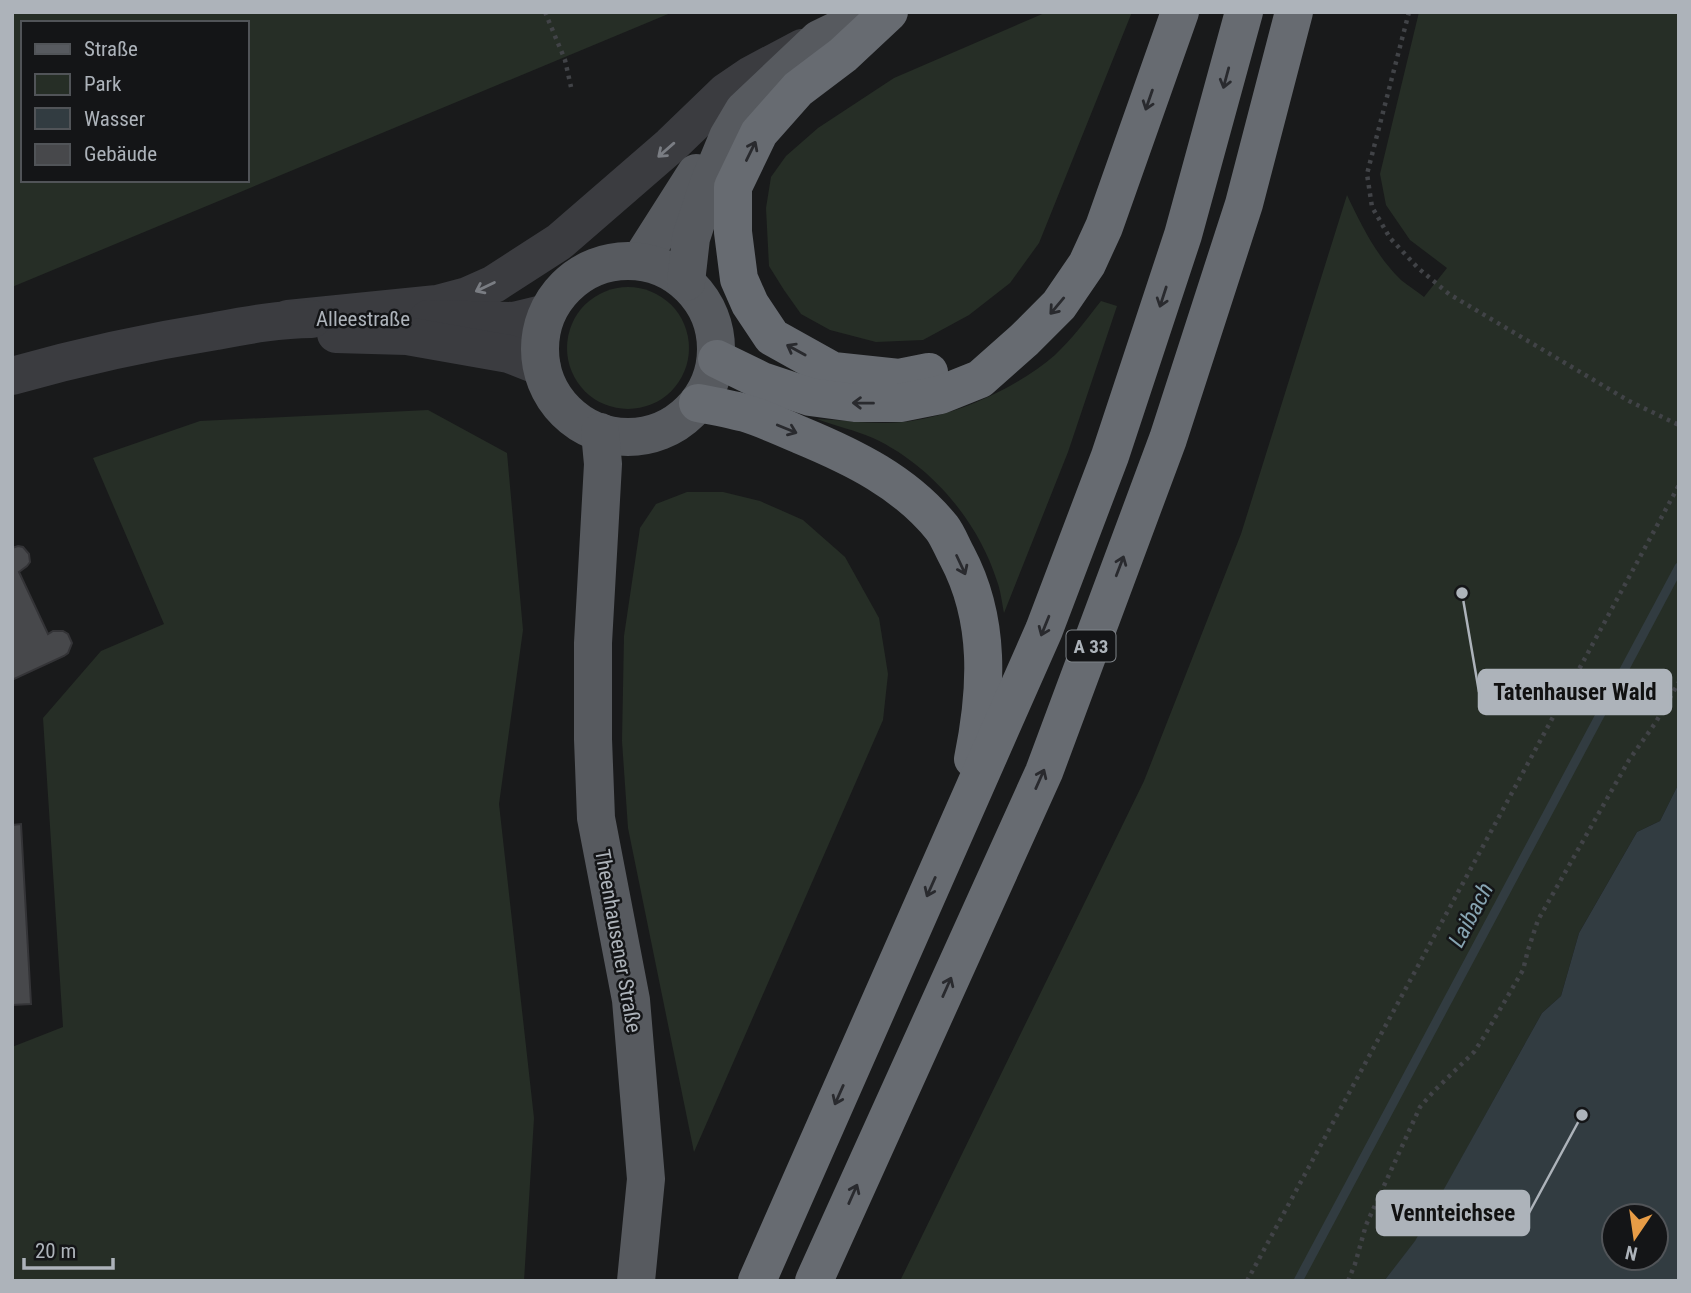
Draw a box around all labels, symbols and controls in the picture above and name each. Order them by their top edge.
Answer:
legend [21,21,248,182]
text: Straße [84,37,138,61]
one-way arrow [1219,66,1232,89]
text: Park [84,72,122,96]
one-way arrow [1142,88,1154,110]
text: Wasser [84,107,145,131]
one-way arrow [745,140,758,161]
text: Gebäude [84,142,157,166]
one-way arrow [657,142,675,158]
one-way arrow [475,281,496,295]
one-way arrow [1156,285,1168,307]
one-way arrow [1049,297,1065,315]
street label: Alleestraße [316,307,410,331]
one-way arrow [786,343,807,356]
one-way arrow [851,396,874,410]
one-way arrow [775,424,797,437]
one-way arrow [955,554,968,575]
one-way arrow [1115,556,1128,578]
one-way arrow [1038,615,1051,636]
road number: A 33 [1066,631,1116,662]
callout: Tatenhauser Wald [1479,670,1671,714]
text: Tatenhauser Wald [1493,679,1657,706]
one-way arrow [1034,769,1047,791]
street label: Theenhausener Straße [590,847,646,1035]
one-way arrow [924,876,937,897]
water label: Laibach [1443,878,1499,952]
one-way arrow [941,976,954,997]
one-way arrow [832,1084,845,1105]
one-way arrow [847,1184,860,1205]
callout: Vennteichsee [1377,1191,1529,1235]
text: Vennteichsee [1391,1200,1515,1227]
north arrow [1600,1202,1670,1272]
scale bar [24,1226,114,1270]
text: 20 m [35,1239,76,1263]
text: N [1623,1241,1640,1266]

